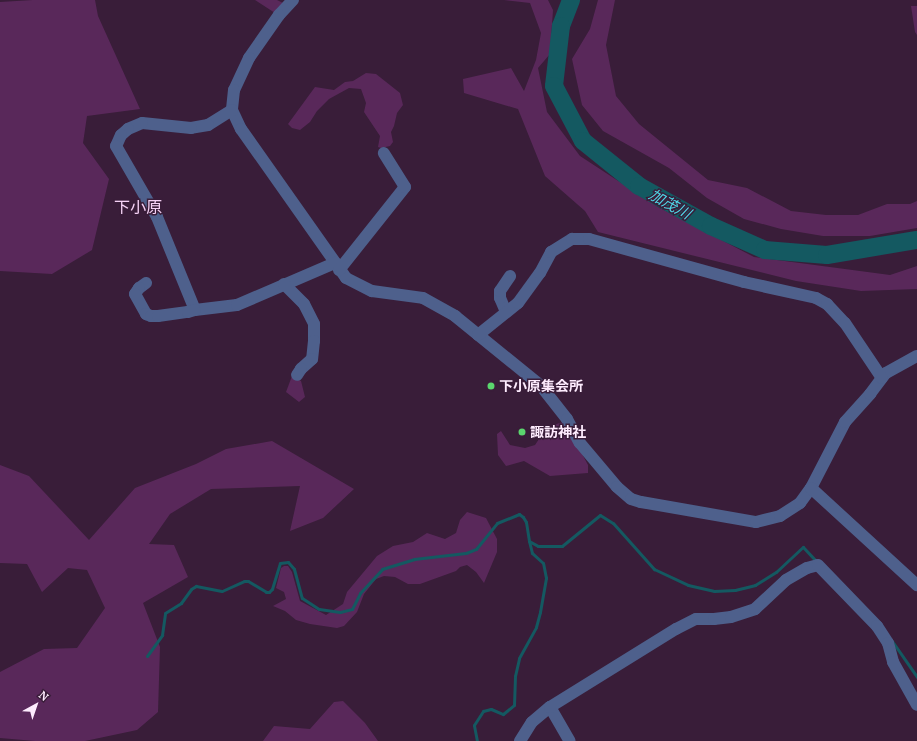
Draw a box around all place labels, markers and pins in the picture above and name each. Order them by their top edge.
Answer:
place label: 下小原集会所 [499,378,583,394]
marker: 下小原集会所 [486,381,496,391]
place label: 諏訪神社 [530,424,586,440]
marker: 諏訪神社 [517,427,527,437]

